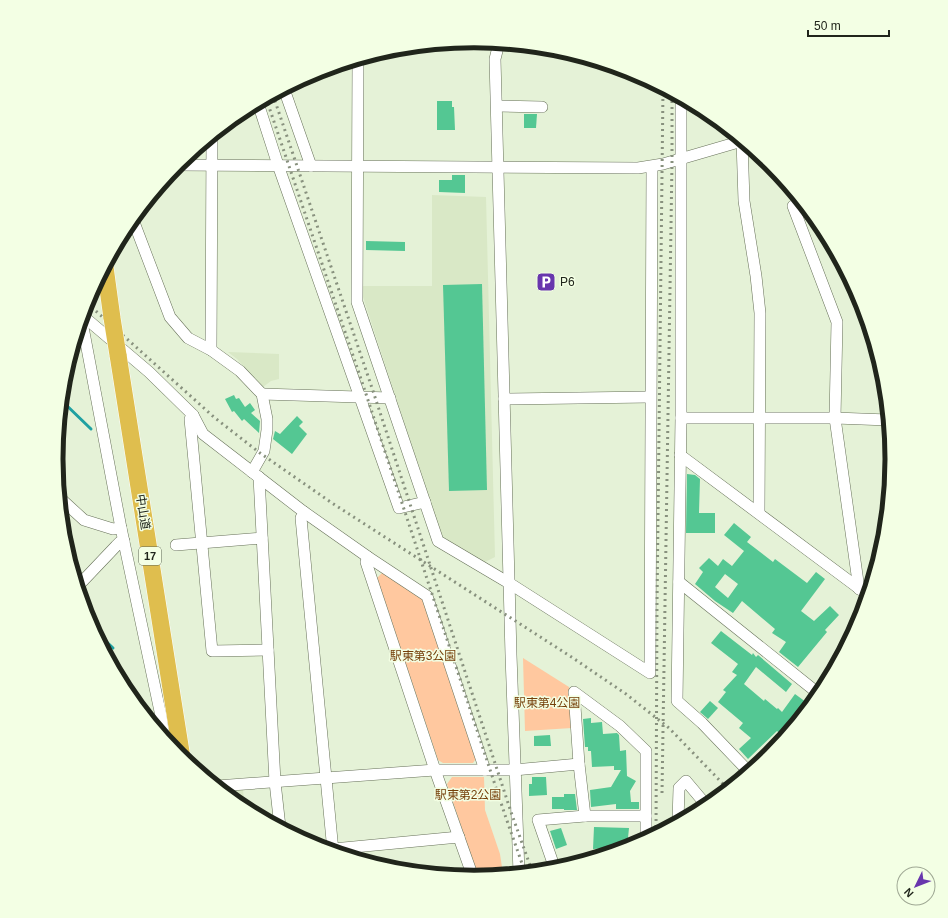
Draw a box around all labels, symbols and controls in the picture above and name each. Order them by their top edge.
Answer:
scale bar [808,12,889,38]
text: 50 m [814,19,841,33]
parking icon: P6 [535,271,557,293]
place label: P6 [560,275,575,289]
street label: 中山道 [133,493,153,531]
road number: 17 [139,547,161,565]
park label: 駅東第3公園 [390,649,456,663]
park label: 駅東第4公園 [514,696,580,710]
park label: 駅東第2公園 [435,788,501,802]
north arrow [896,866,936,906]
text: N [902,886,916,900]

